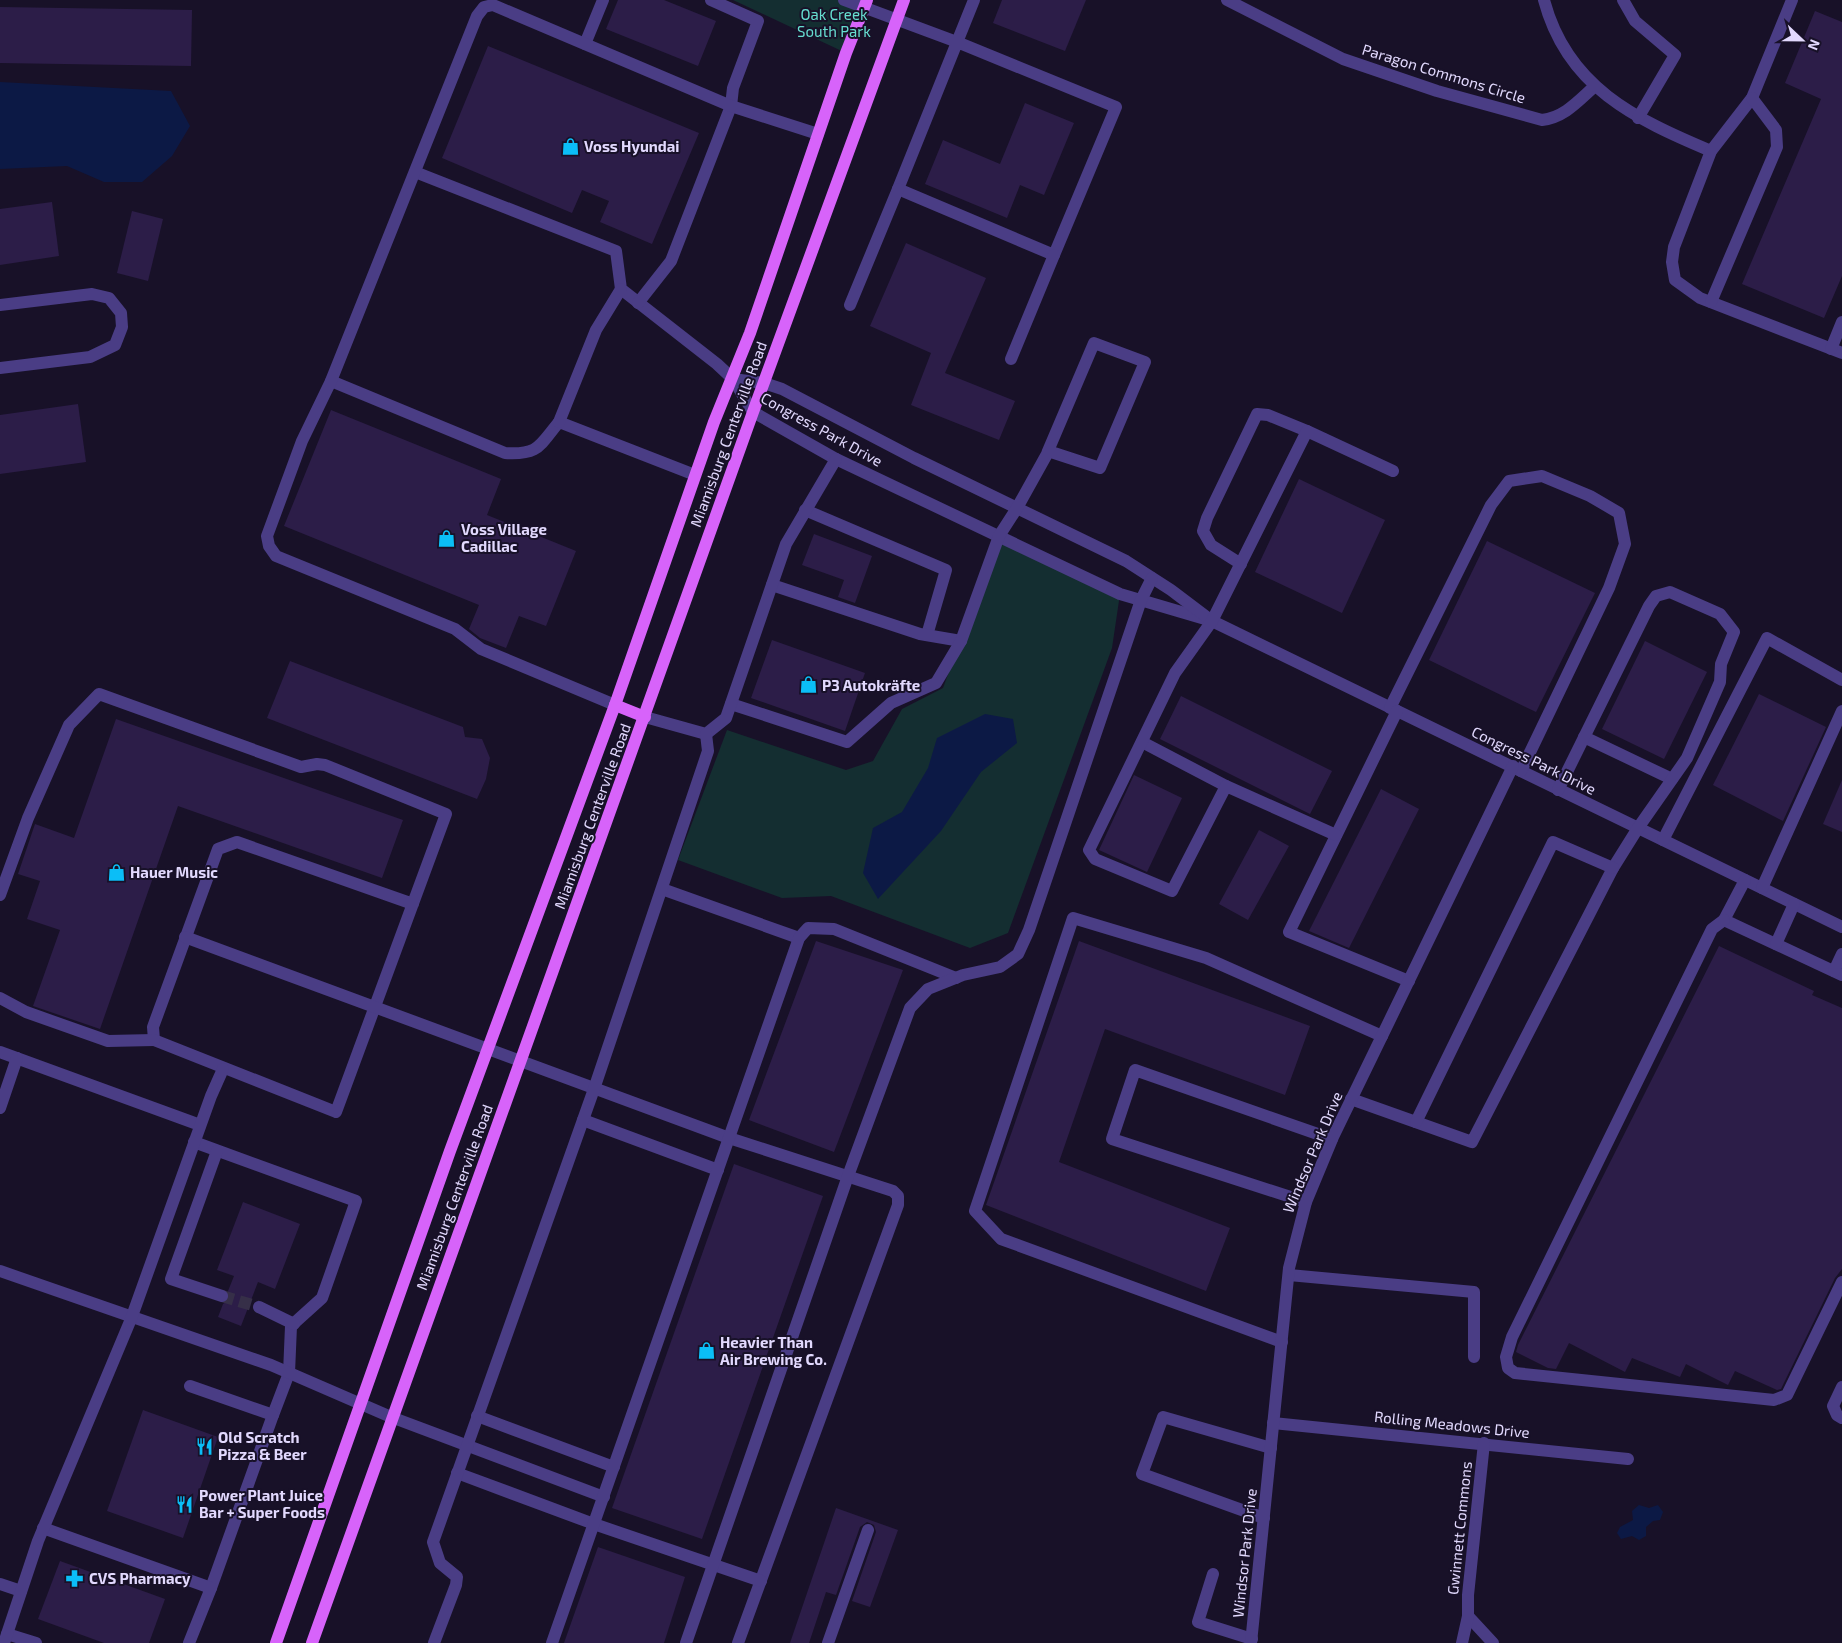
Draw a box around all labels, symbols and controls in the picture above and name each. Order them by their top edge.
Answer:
park label: Oak Creek South Park [797,5,871,40]
north arrow [1777,15,1827,65]
text: N [1805,37,1824,53]
street label: Paragon Commons Circle [1360,40,1528,106]
shop icon: Voss Hyundai [560,136,580,156]
place label: Voss Hyundai [584,137,679,156]
street label: Miamisburg Centerville Road [686,339,770,529]
street label: Congress Park Drive [758,388,886,470]
place label: Voss Village Cadillac [461,520,547,555]
shop icon: Voss Village Cadillac [437,528,457,548]
shop icon: P3 Autokräfte [798,675,818,695]
place label: P3 Autokräfte [822,676,920,694]
street label: Miamisburg Centerville Road [550,721,634,911]
street label: Congress Park Drive [1469,722,1599,798]
shop icon: Hauer Music [106,862,126,882]
place label: Hauer Music [130,863,218,881]
street label: Windsor Park Drive [1278,1089,1346,1215]
street label: Miamisburg Centerville Road [412,1102,496,1292]
place label: Heavier Than Air Brewing Co. [720,1333,827,1368]
shop icon: Heavier Than Air Brewing Co. [696,1341,716,1361]
street label: Rolling Meadows Drive [1373,1407,1531,1441]
place label: Old Scratch Pizza & Beer [218,1428,307,1463]
restaurant icon: Old Scratch Pizza & Beer [194,1436,214,1456]
street label: Gwinnett Commons [1443,1460,1475,1596]
place label: Power Plant Juice Bar + Super Foods [199,1486,325,1521]
street label: Windsor Park Drive [1228,1487,1260,1619]
restaurant icon: Power Plant Juice Bar + Super Foods [175,1494,195,1514]
pharmacy icon: CVS Pharmacy [65,1568,85,1588]
place label: CVS Pharmacy [89,1569,191,1588]

